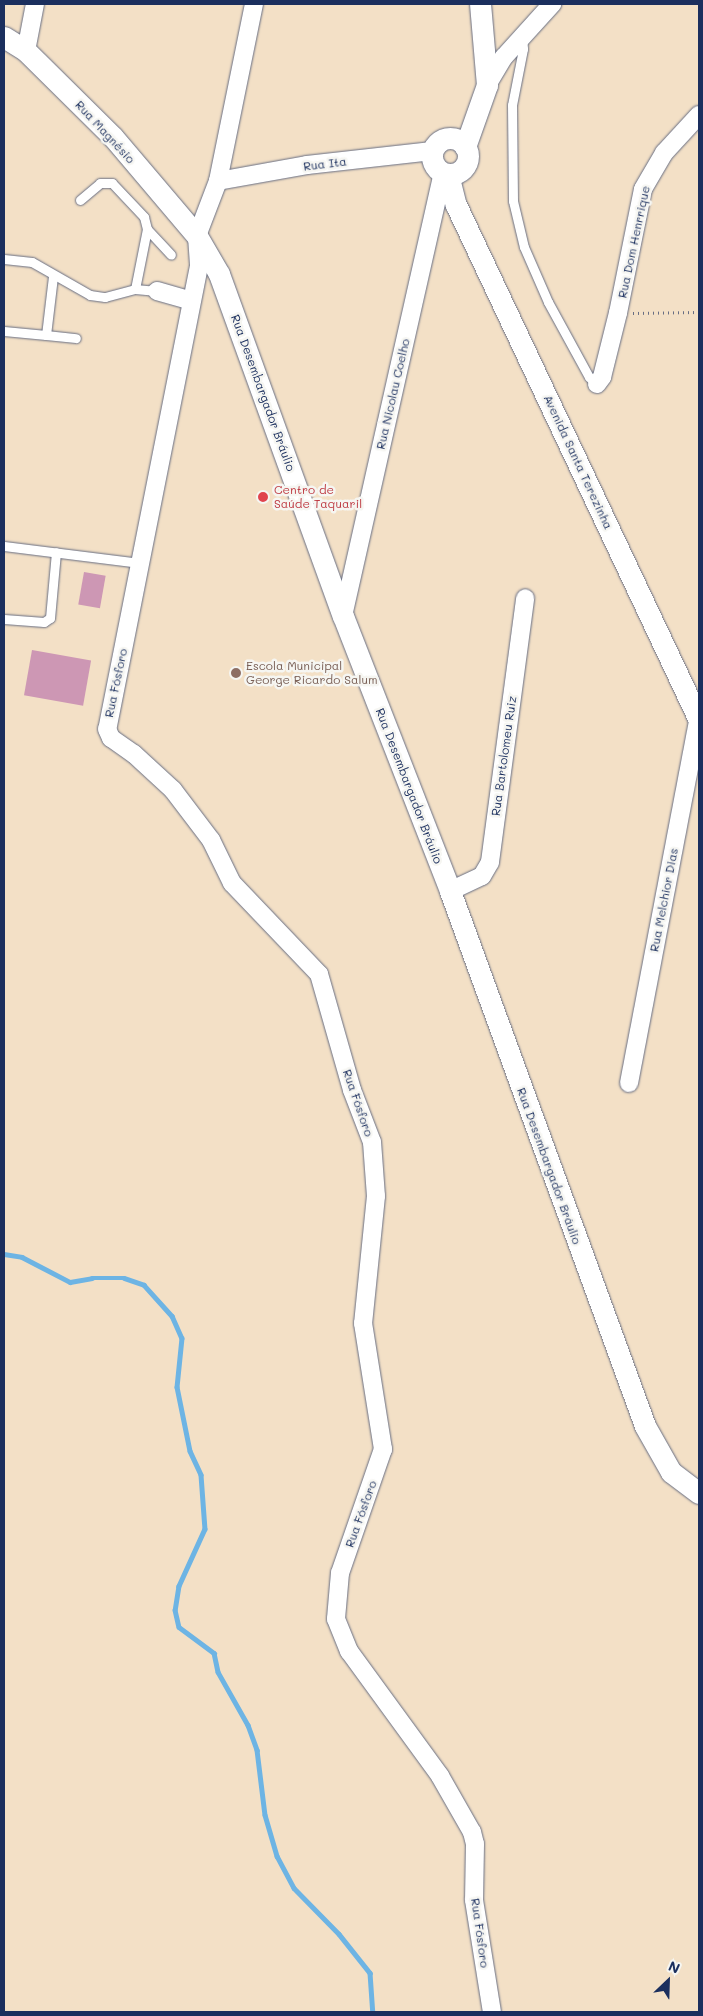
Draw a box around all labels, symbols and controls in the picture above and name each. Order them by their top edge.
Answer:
street label: Rua Magnésio [72,98,138,166]
street label: Rua Ita [302,154,348,174]
street label: Rua Dom Henrrique [615,185,653,299]
street label: Rua Desembargador Bráulio [228,313,298,473]
street label: Rua Nicolau Coelho [373,337,413,451]
street label: Avenida Santa Terezinha [541,393,615,531]
place label: Centro de Saúde Taquaril [274,483,362,511]
marker: Centro de Saúde Taquaril [256,490,270,504]
street label: Rua Fósforo [102,647,130,719]
place label: Escola Municipal George Ricardo Salum [246,659,378,687]
marker: Escola Municipal George Ricardo Salum [230,667,242,679]
street label: Rua Bartolomeu Ruiz [488,695,520,817]
street label: Rua Desembargador Bráulio [373,706,445,866]
street label: Rua Melchior Dias [647,847,681,953]
street label: Rua Fósforo [340,1067,376,1139]
street label: Rua Desembargador Bráulio [514,1086,584,1246]
street label: Rua Fósforo [342,1479,380,1549]
street label: Rua Fósforo [468,1897,492,1969]
north arrow [643,1956,693,2006]
text: N [666,1956,683,1978]

